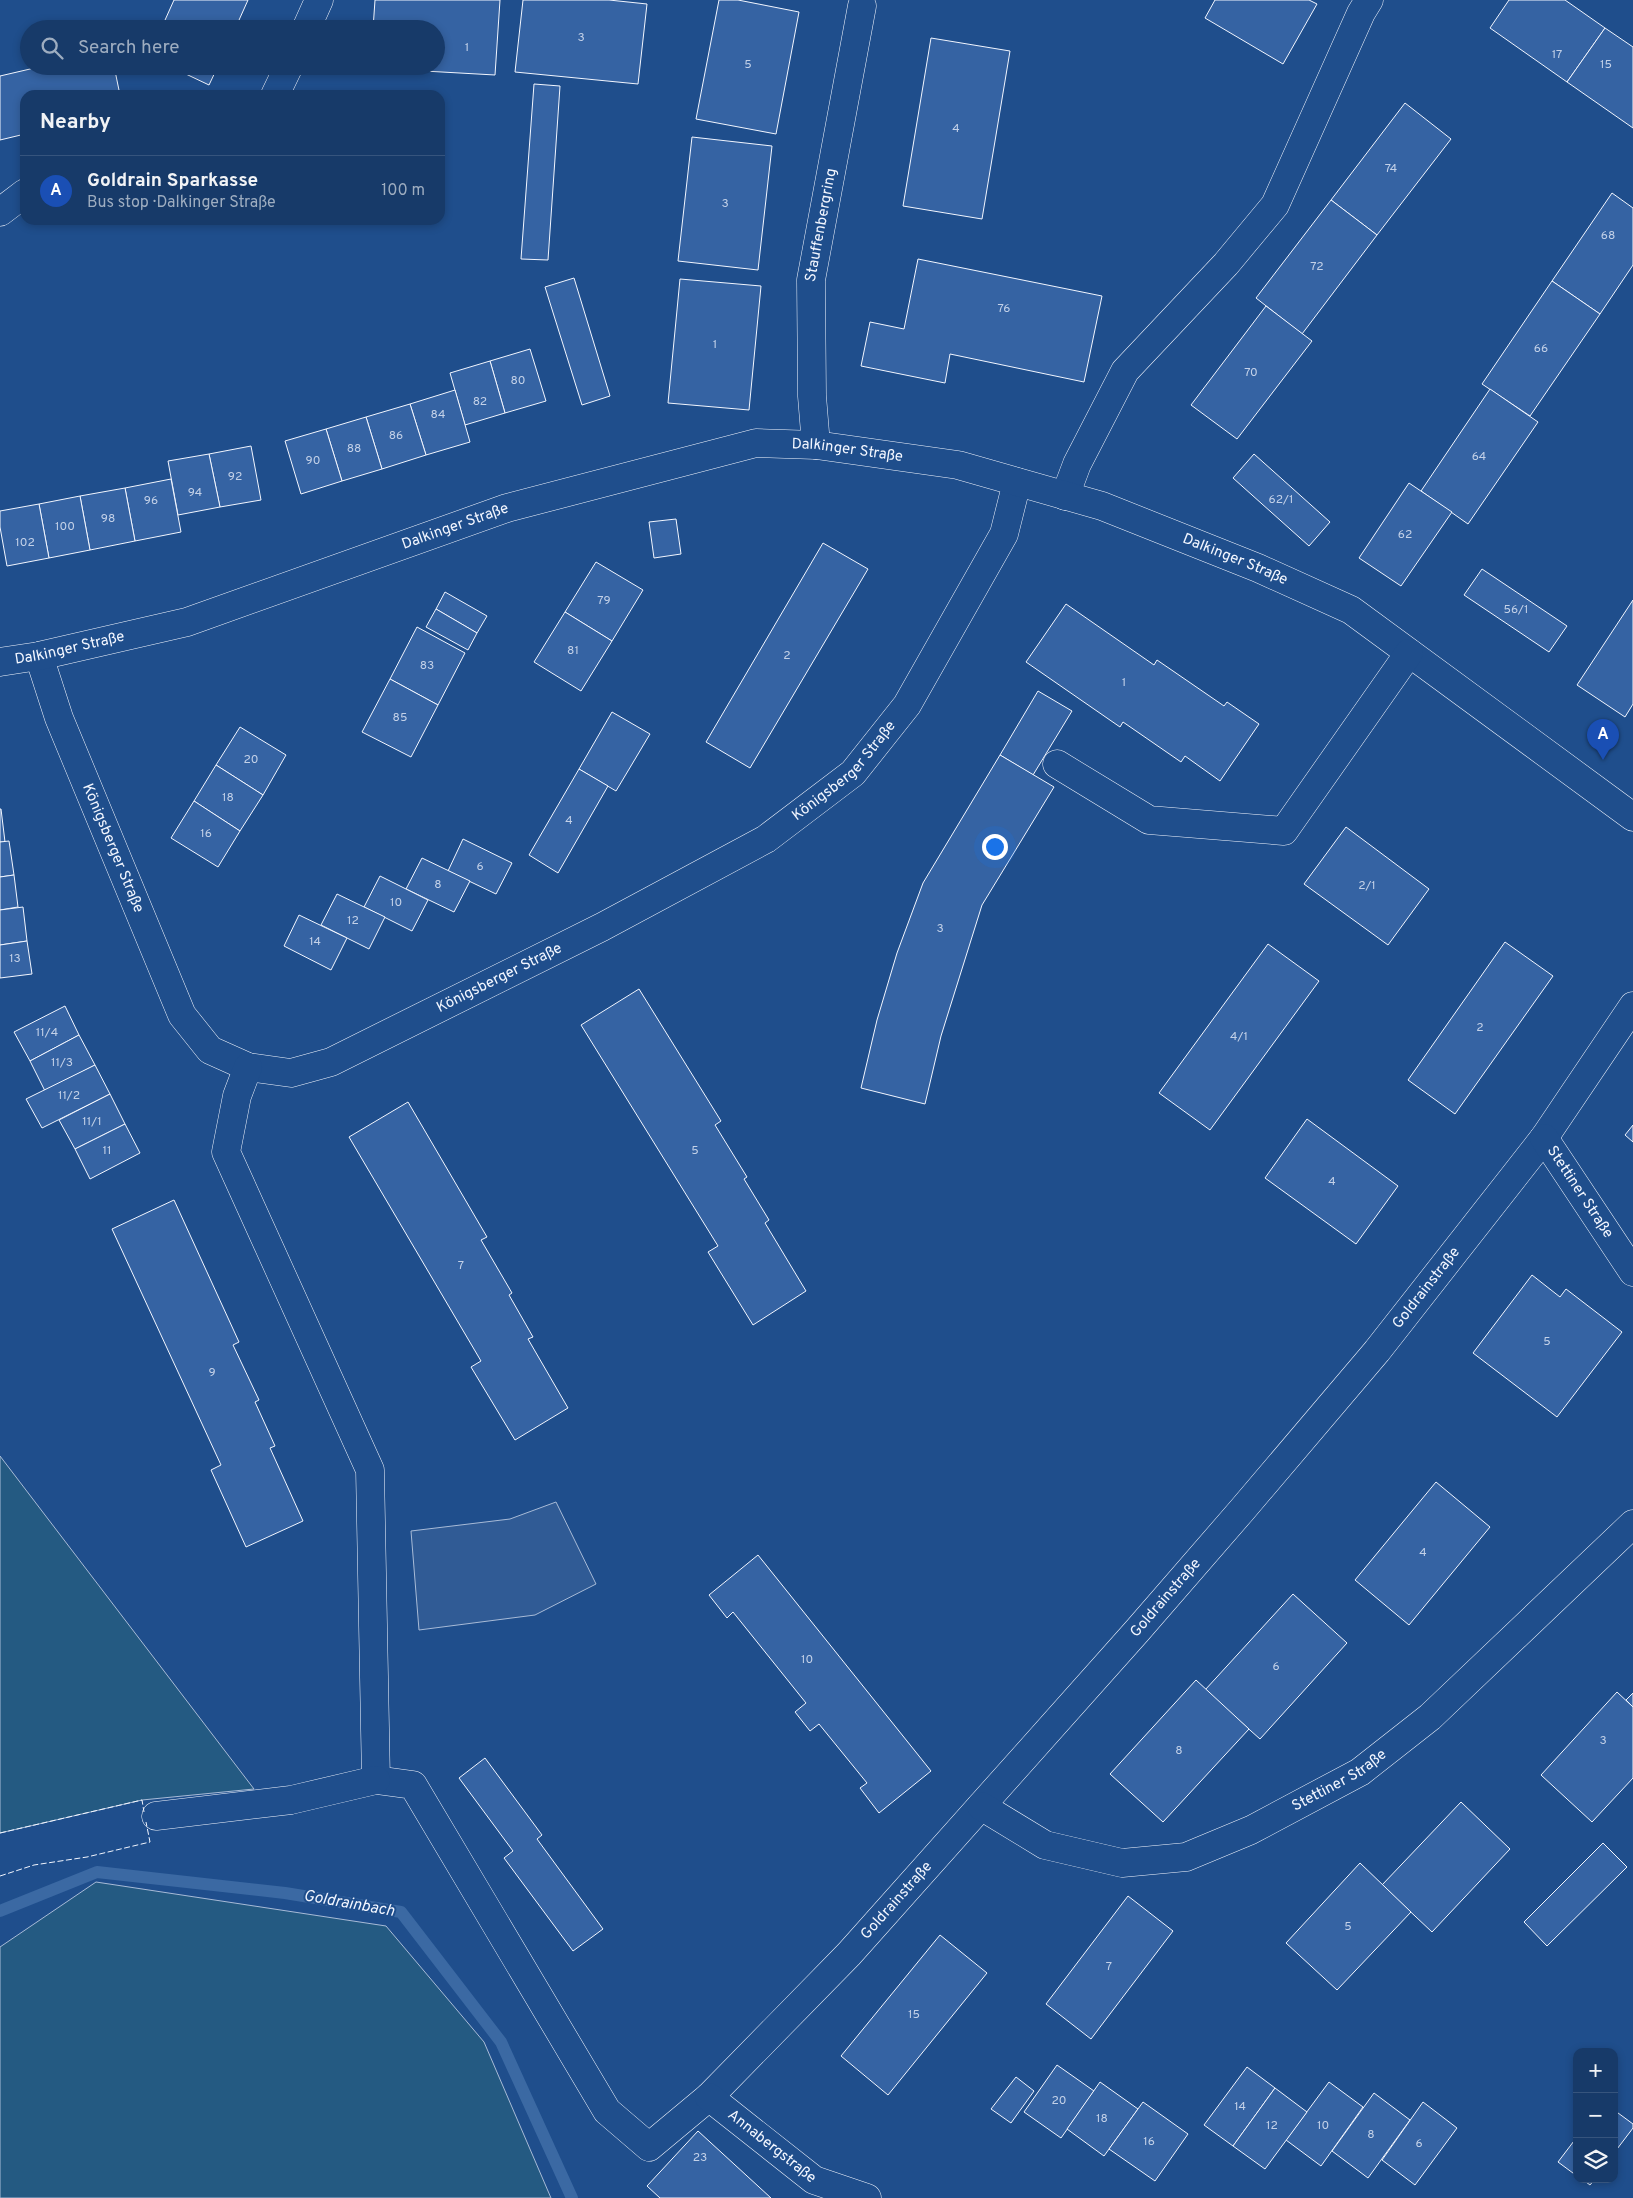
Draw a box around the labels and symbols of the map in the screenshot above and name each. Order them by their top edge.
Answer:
house number: 3 [577,30,585,46]
house number: 1 [465,40,469,56]
house number: 17 [1552,47,1562,63]
house number: 5 [744,57,752,73]
house number: 15 [1600,57,1612,73]
house number: 4 [952,121,960,137]
house number: 74 [1385,161,1397,177]
street label: Stauffenbergring [801,167,841,283]
house number: 3 [721,196,729,212]
house number: 68 [1601,228,1615,244]
house number: 72 [1310,259,1324,275]
house number: 76 [998,301,1010,317]
house number: 1 [713,337,717,353]
house number: 66 [1534,341,1548,357]
house number: 70 [1244,365,1258,381]
house number: 80 [511,373,525,389]
house number: 82 [473,394,487,410]
house number: 84 [431,407,445,423]
house number: 86 [389,428,403,444]
street label: Dalkinger Straße [791,435,904,467]
house number: 88 [347,441,361,457]
house number: 64 [1472,449,1486,465]
house number: 90 [306,453,320,469]
house number: 92 [228,469,242,485]
house number: 94 [188,485,202,501]
house number: 62/1 [1269,492,1293,508]
house number: 96 [144,493,158,509]
street label: Dalkinger Straße [399,499,511,554]
house number: 98 [101,511,115,527]
house number: 100 [55,519,75,535]
house number: 62 [1398,527,1412,543]
street label: Dalkinger Straße [1180,529,1291,590]
house number: 102 [15,535,35,551]
house number: 79 [597,593,611,609]
house number: 56/1 [1504,602,1528,618]
street label: Dalkinger Straße [13,627,126,669]
house number: 81 [567,643,579,659]
house number: 2 [783,648,791,664]
house number: 83 [420,658,434,674]
house number: 1 [1122,675,1126,691]
house number: 85 [393,710,407,726]
street label: Königsberger Straße [788,717,900,825]
pin: A [1587,719,1619,760]
house number: 20 [243,752,259,768]
street label: Königsberger Straße [78,781,148,915]
house number: 18 [222,790,234,806]
house number: 4 [565,813,573,829]
house number: 16 [200,826,212,842]
your location [982,834,1008,860]
house number: 6 [476,859,484,875]
house number: 8 [434,877,442,893]
house number: 2/1 [1358,878,1376,894]
house number: 10 [390,895,402,911]
house number: 12 [347,913,359,929]
house number: 3 [936,921,944,937]
house number: 14 [309,934,321,950]
street label: Königsberger Straße [433,939,565,1017]
house number: 13 [9,951,21,967]
house number: 2 [1476,1020,1484,1036]
house number: 11/4 [36,1025,58,1041]
house number: 4/1 [1230,1029,1248,1045]
house number: 11/3 [51,1055,73,1071]
house number: 11/2 [58,1088,80,1104]
house number: 11/1 [82,1114,102,1130]
street label: Stettiner Straße [1542,1142,1617,1242]
house number: 11 [103,1143,111,1159]
house number: 5 [691,1143,699,1159]
house number: 4 [1328,1174,1336,1190]
street label: Goldrainstraße [1388,1243,1464,1333]
house number: 7 [458,1258,464,1274]
house number: 5 [1543,1334,1551,1350]
house number: 9 [208,1365,216,1381]
house number: 4 [1419,1545,1427,1561]
street label: Goldrainstraße [1126,1554,1205,1641]
house number: 10 [801,1652,813,1668]
house number: 6 [1272,1659,1280,1675]
house number: 3 [1599,1733,1607,1749]
house number: 8 [1175,1743,1183,1759]
street label: Stettiner Straße [1289,1745,1390,1816]
street label: Goldrainstraße [857,1858,936,1944]
water label: Goldrainbach [302,1886,396,1922]
house number: 5 [1344,1919,1352,1935]
house number: 7 [1106,1959,1112,1975]
house number: 15 [908,2007,920,2023]
house number: 20 [1051,2093,1067,2109]
house number: 14 [1234,2099,1246,2115]
street label: Annabergstraße [724,2106,820,2188]
house number: 18 [1096,2111,1108,2127]
house number: 12 [1266,2118,1278,2134]
house number: 10 [1317,2118,1329,2134]
house number: 8 [1367,2127,1375,2143]
house number: 16 [1143,2134,1155,2150]
house number: 6 [1415,2136,1423,2152]
house number: 23 [693,2150,707,2166]

